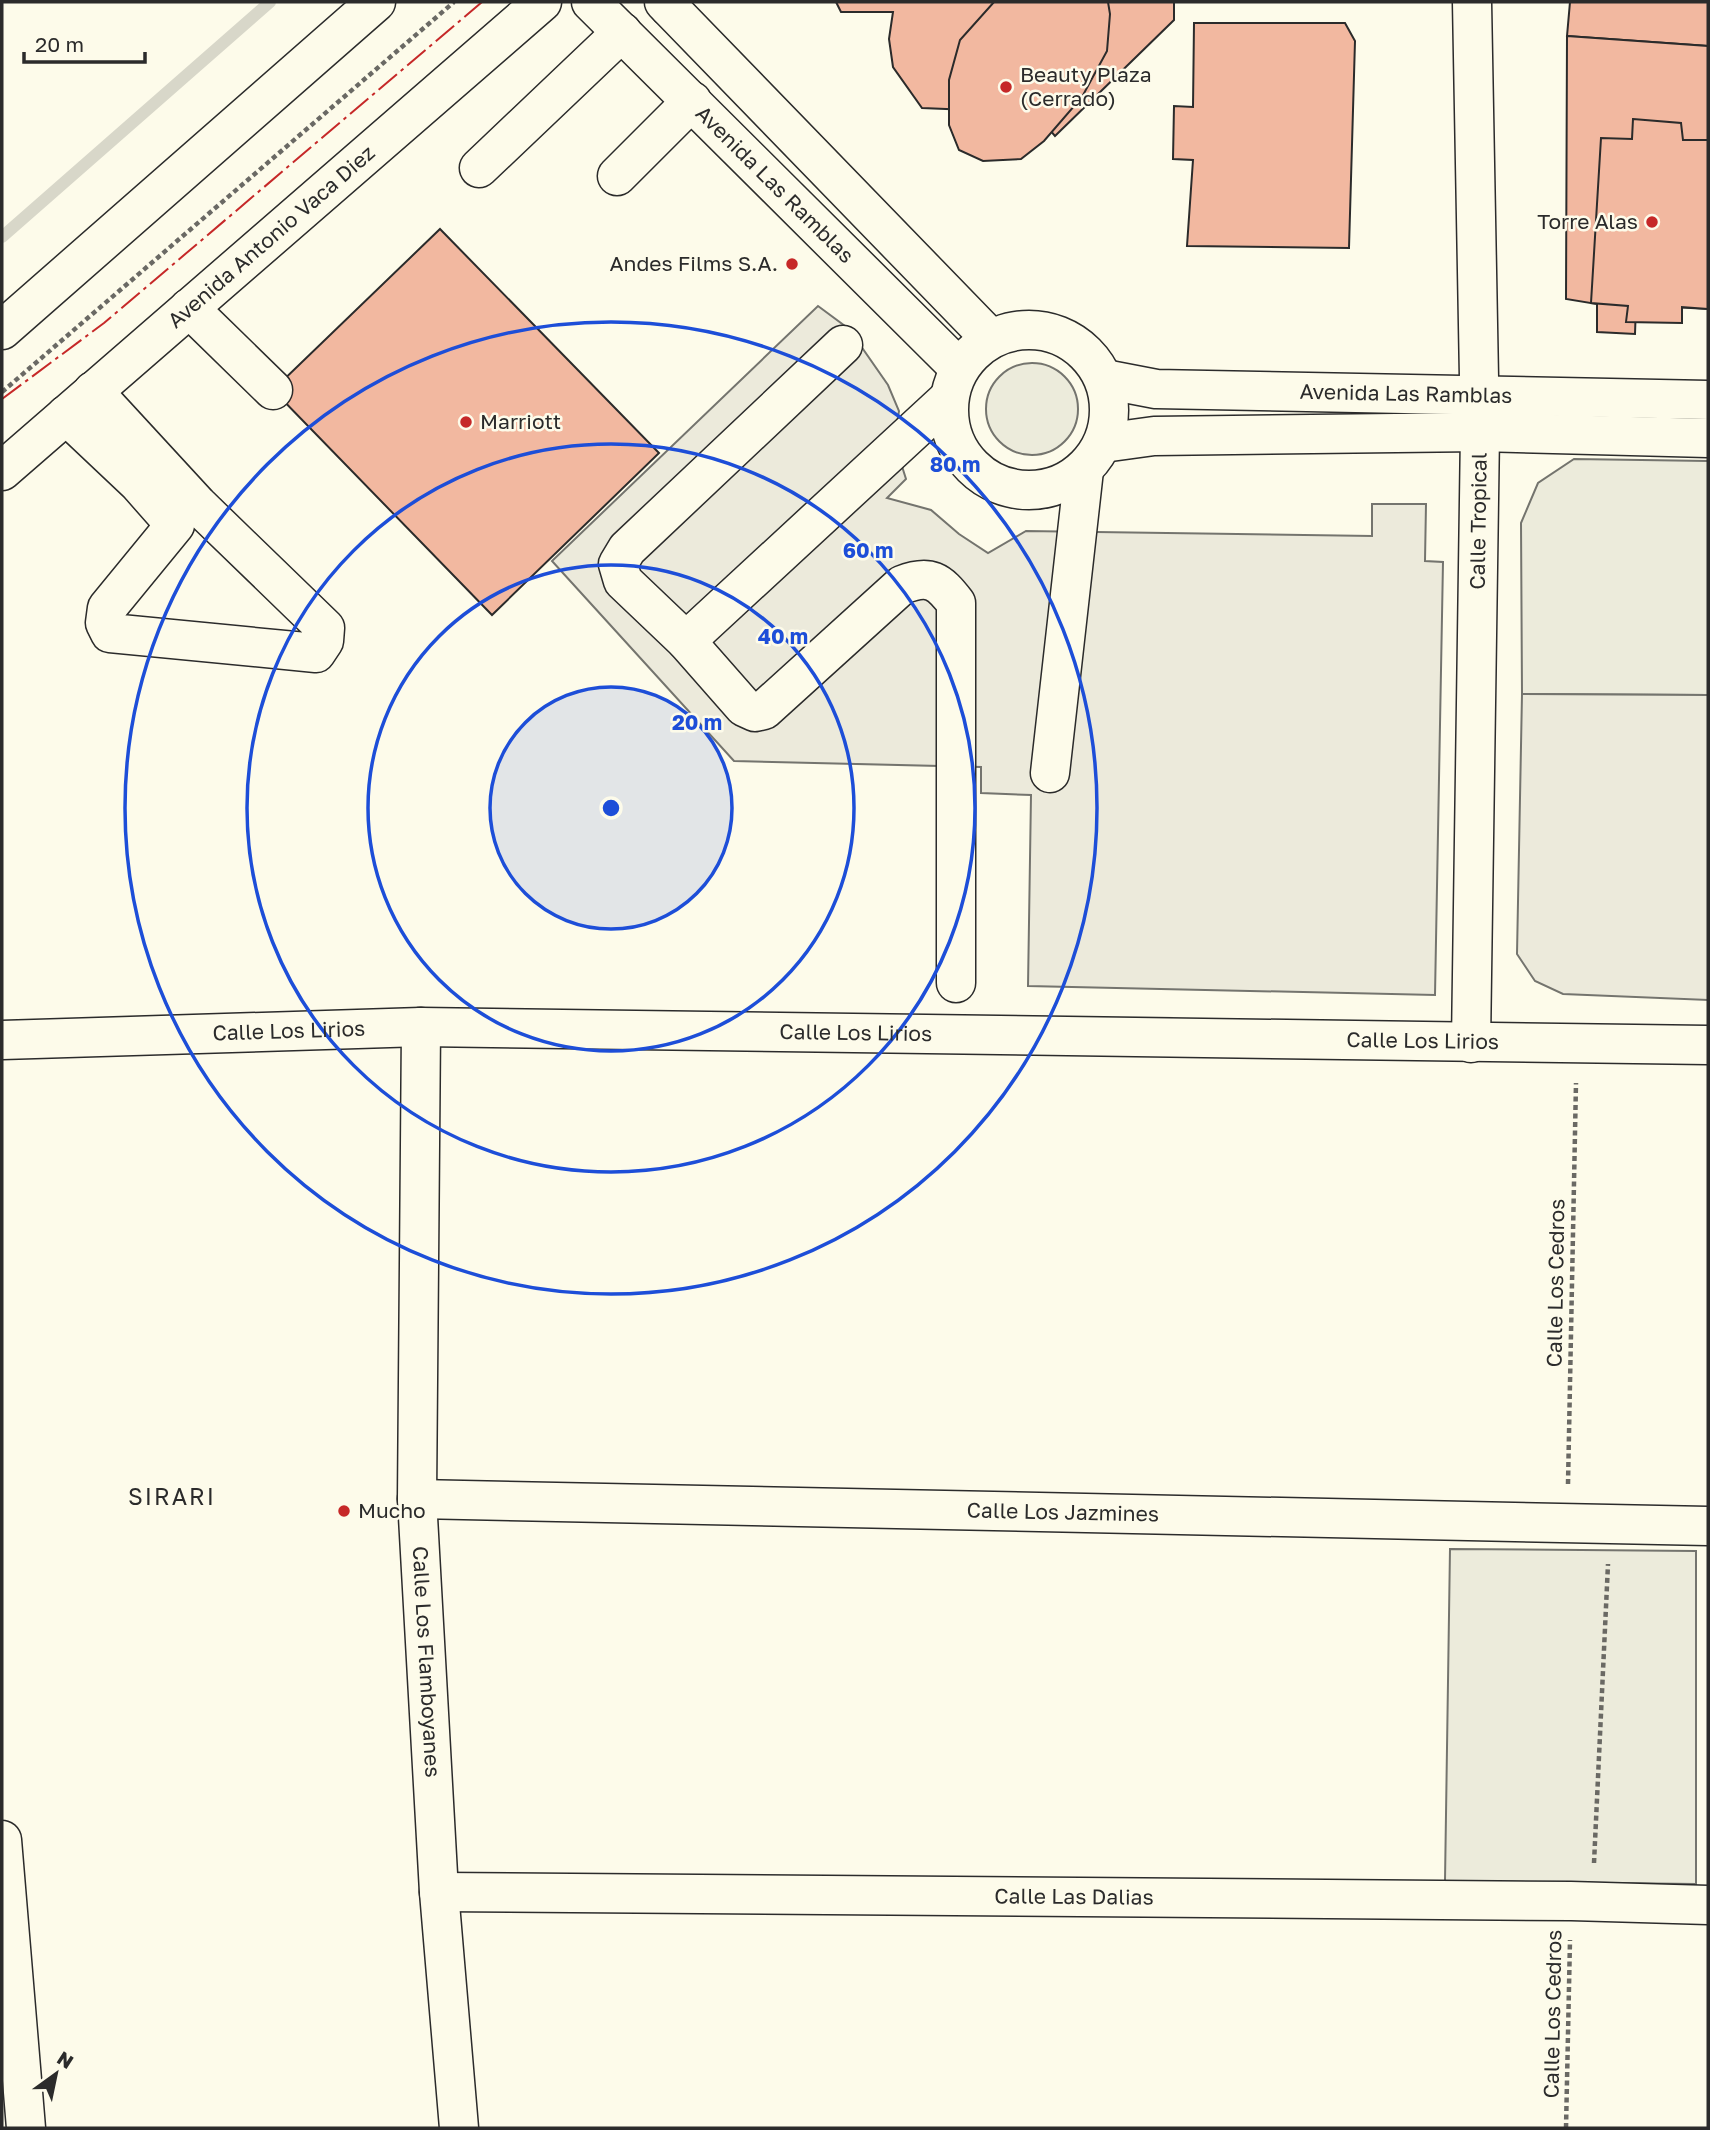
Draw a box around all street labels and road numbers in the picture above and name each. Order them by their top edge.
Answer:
street label: Avenida Las Ramblas [691,100,860,268]
street label: Avenida Antonio Vaca Diez [162,139,380,333]
street label: Avenida Las Ramblas [1299,378,1513,408]
street label: Calle Tropical [1464,452,1492,590]
street label: Calle Los Lirios [212,1015,366,1045]
street label: Calle Los Lirios [779,1018,932,1046]
street label: Calle Los Lirios [1346,1026,1499,1054]
street label: Calle Los Cedros [1541,1198,1569,1368]
street label: Calle Los Jazmines [966,1496,1159,1527]
street label: Calle Los Flamboyanes [408,1545,447,1778]
street label: Calle Las Dalias [994,1882,1154,1910]
street label: Calle Los Cedros [1538,1929,1566,2099]

